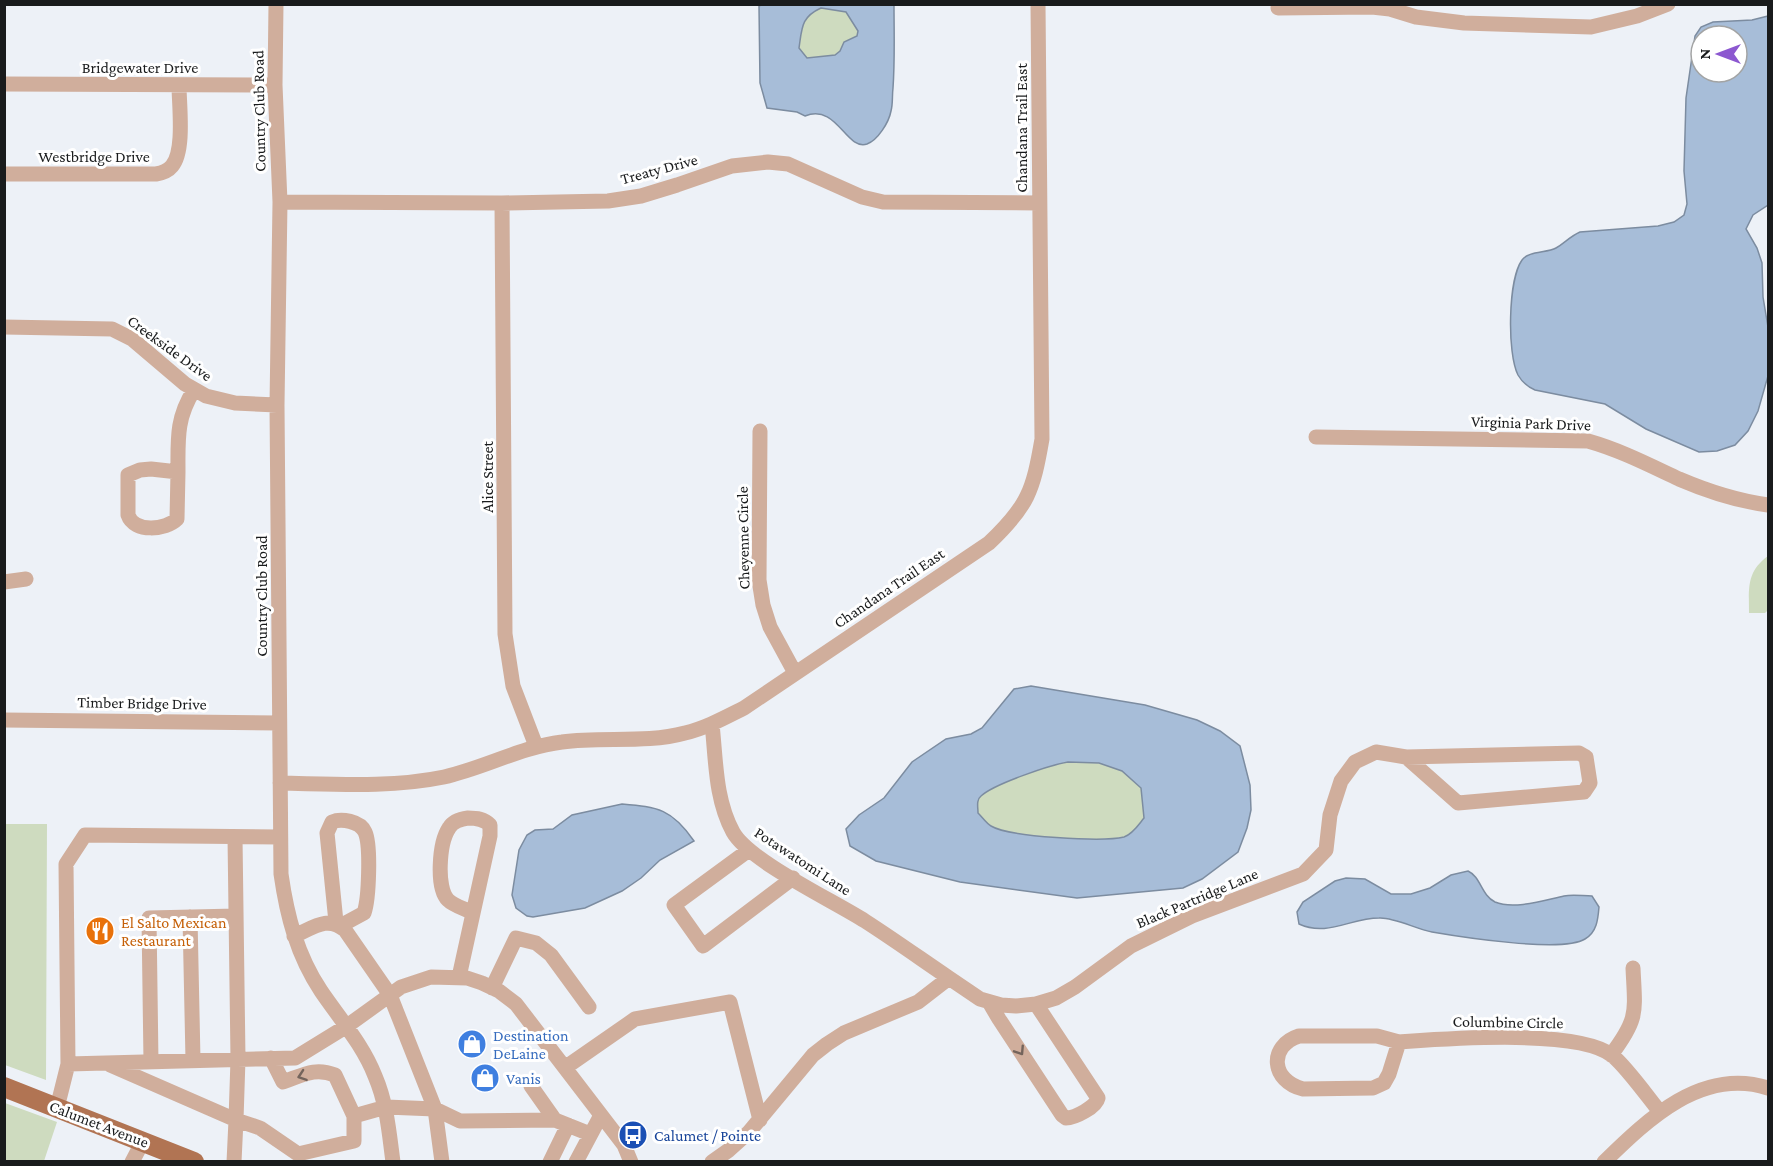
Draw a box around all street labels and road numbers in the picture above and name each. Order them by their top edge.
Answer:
street label: Country Club Road [249,49,270,172]
street label: Bridgewater Drive [82,59,198,77]
street label: Chandana Trail East [1013,63,1030,193]
street label: Westbridge Drive [38,148,150,166]
street label: Treaty Drive [619,151,700,188]
street label: Creekside Drive [125,312,215,384]
street label: Virginia Park Drive [1471,412,1591,435]
street label: Alice Street [479,441,496,513]
street label: Cheyenne Circle [734,486,753,590]
street label: Country Club Road [253,535,271,657]
street label: Chandana Trail East [831,544,948,631]
street label: Timber Bridge Drive [77,693,207,714]
street label: Potawatomi Lane [752,824,854,898]
street label: Black Partridge Lane [1134,865,1261,932]
street label: Columbine Circle [1453,1013,1563,1031]
street label: Calumet Avenue [47,1097,151,1151]

